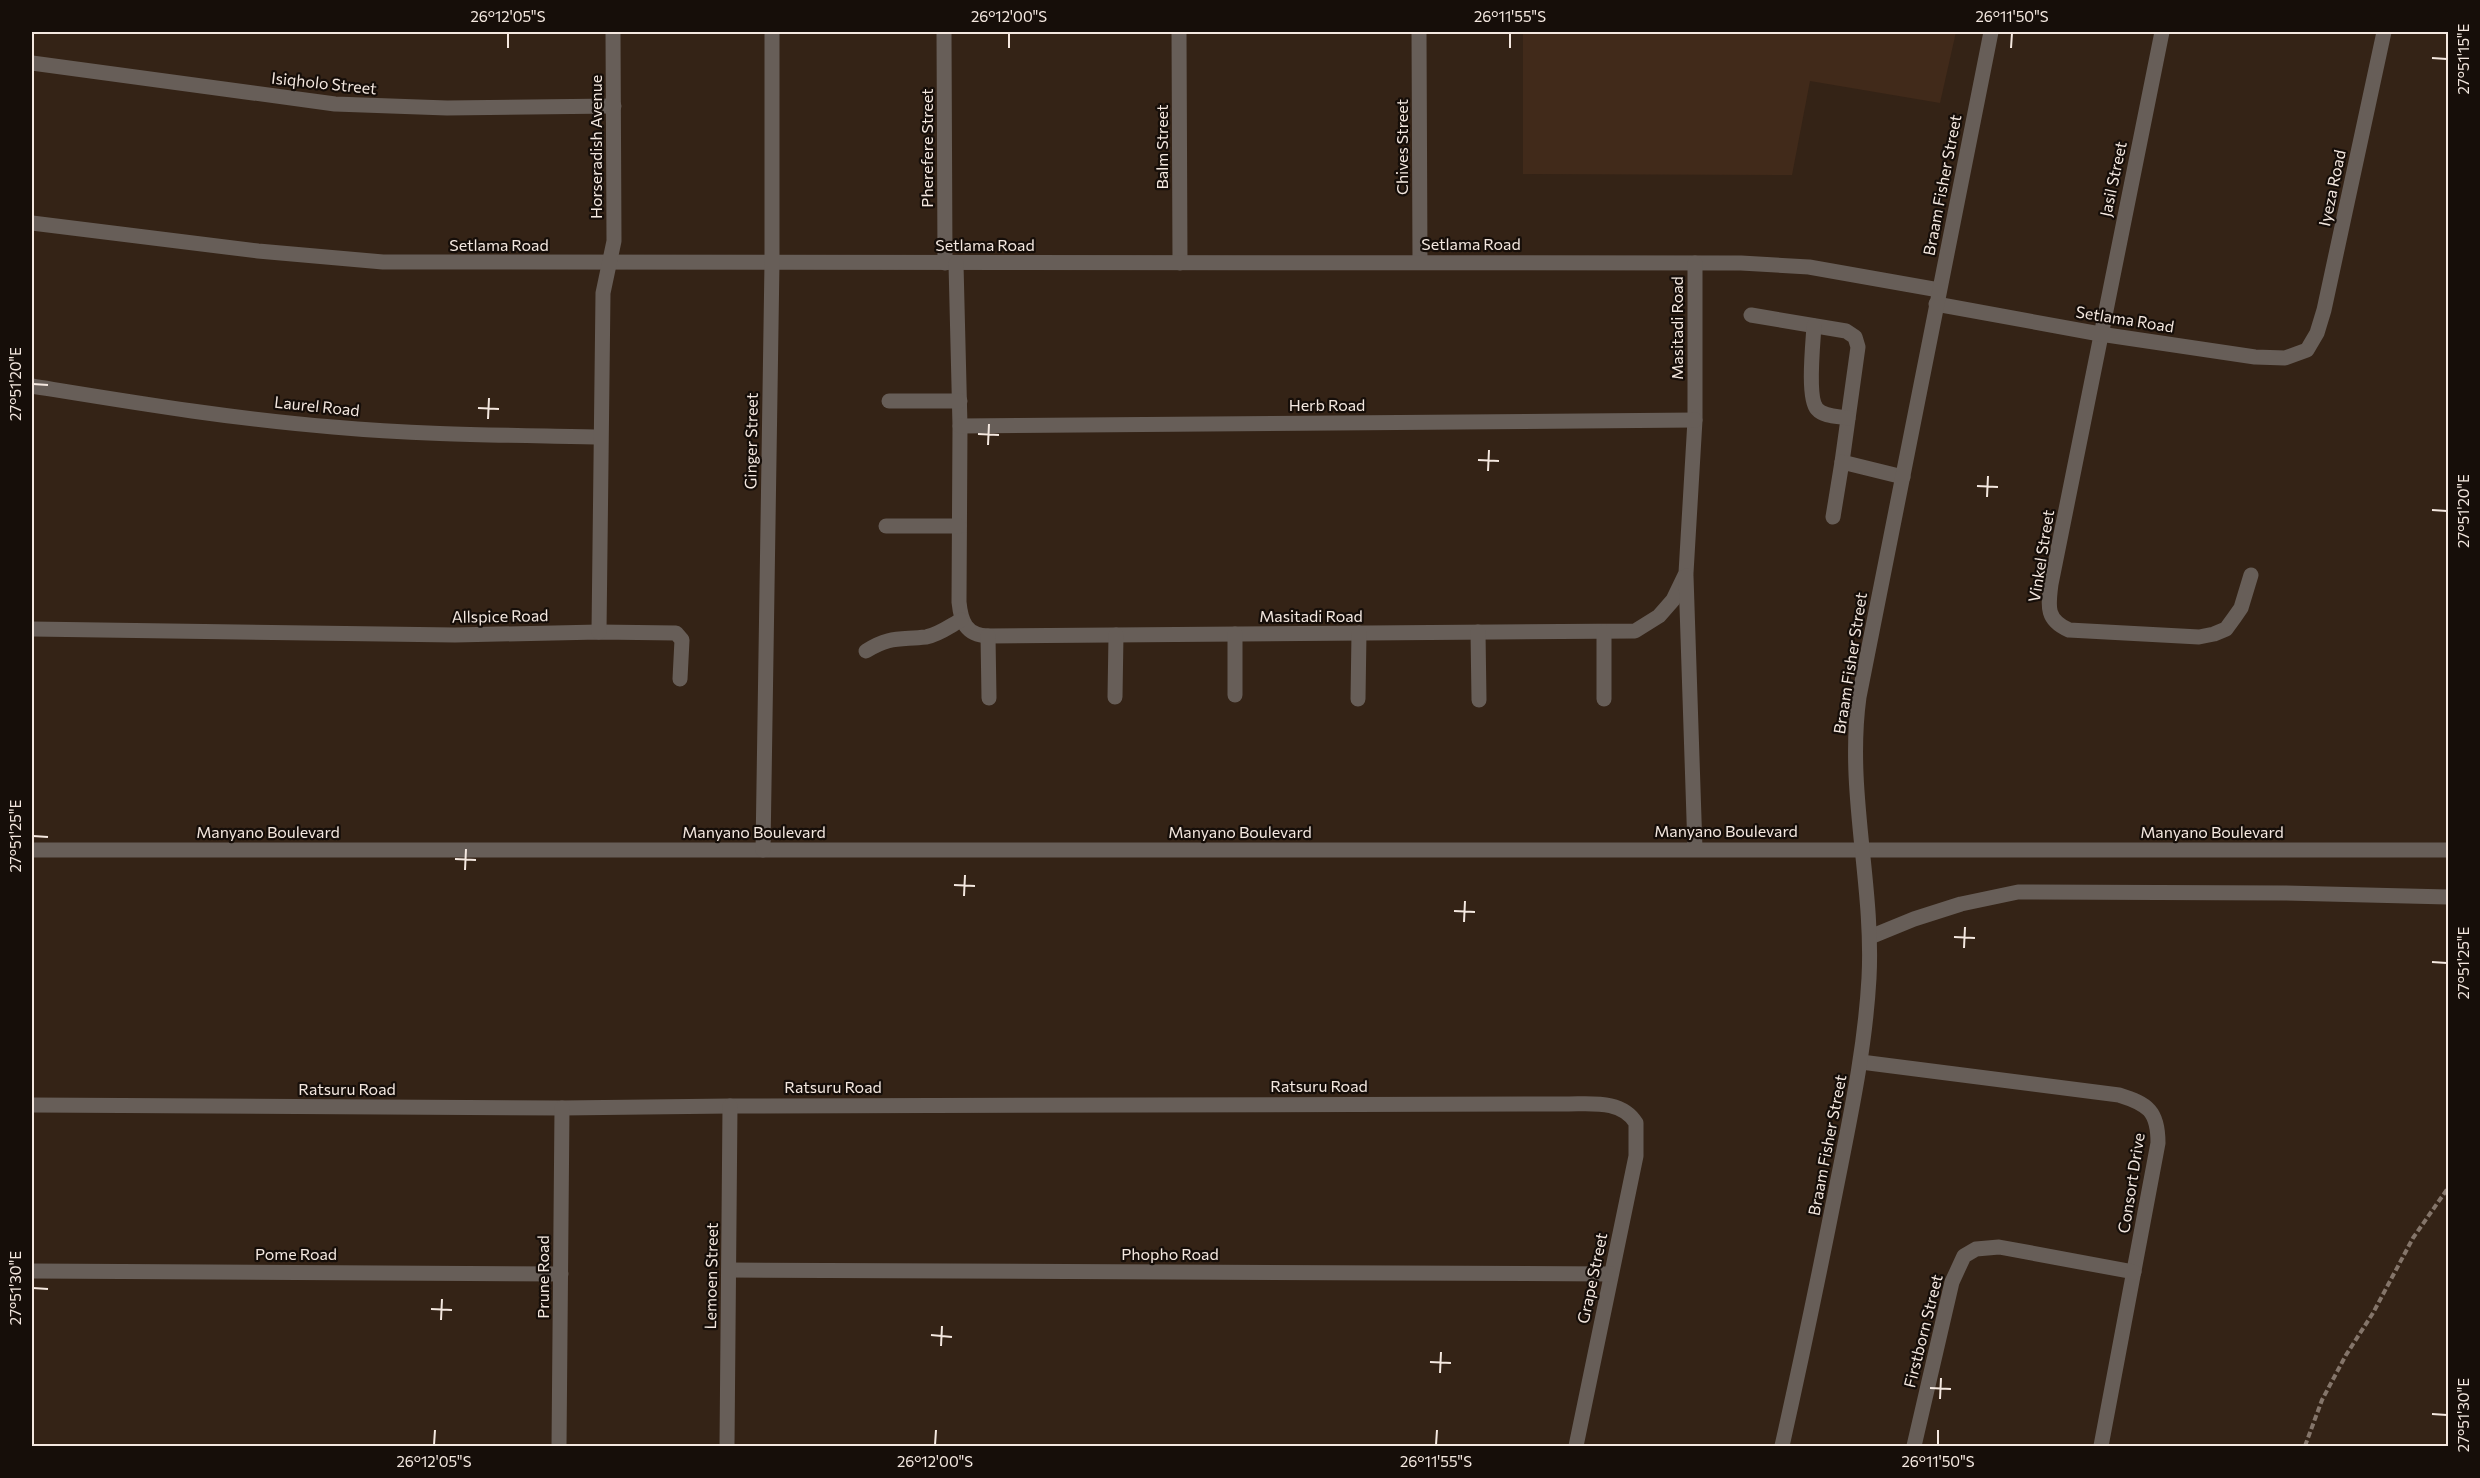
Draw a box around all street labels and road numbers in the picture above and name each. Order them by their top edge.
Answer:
street label: Isiqholo Street [270,68,378,98]
street label: Horseradish Avenue [586,75,605,219]
street label: Pherefere Street [917,88,936,208]
street label: Chives Street [1392,98,1411,195]
street label: Balm Street [1152,104,1171,190]
street label: Braam Fisher Street [1919,112,1965,257]
street label: Jasil Street [2095,139,2130,218]
street label: Iyeza Road [2314,148,2349,228]
street label: Setlama Road [1421,234,1521,253]
street label: Setlama Road [449,235,549,254]
street label: Setlama Road [935,235,1035,254]
street label: Masitadi Road [1667,276,1686,380]
street label: Setlama Road [2074,301,2176,336]
street label: Laurel Road [274,392,361,419]
street label: Ginger Street [740,392,761,489]
street label: Herb Road [1289,395,1365,414]
street label: Vinkel Street [2024,508,2057,604]
street label: Braam Fisher Street [1829,590,1870,735]
street label: Allspice Road [451,605,549,626]
street label: Masitadi Road [1259,606,1363,625]
street label: Manyano Boulevard [1654,821,1798,840]
street label: Manyano Boulevard [196,822,340,841]
street label: Manyano Boulevard [682,822,826,841]
street label: Manyano Boulevard [1168,822,1312,841]
street label: Manyano Boulevard [2140,822,2284,841]
street label: Braam Fisher Street [1804,1072,1850,1217]
street label: Ratsuru Road [1270,1076,1368,1095]
street label: Ratsuru Road [784,1077,882,1096]
street label: Ratsuru Road [298,1079,396,1098]
street label: Consort Drive [2113,1131,2148,1234]
street label: Lemoen Street [700,1222,721,1330]
street label: Grape Street [1573,1230,1611,1325]
street label: Prune Road [533,1235,552,1319]
street label: Pome Road [255,1244,337,1263]
street label: Phopho Road [1121,1244,1219,1263]
street label: Firstborn Street [1899,1272,1946,1389]

